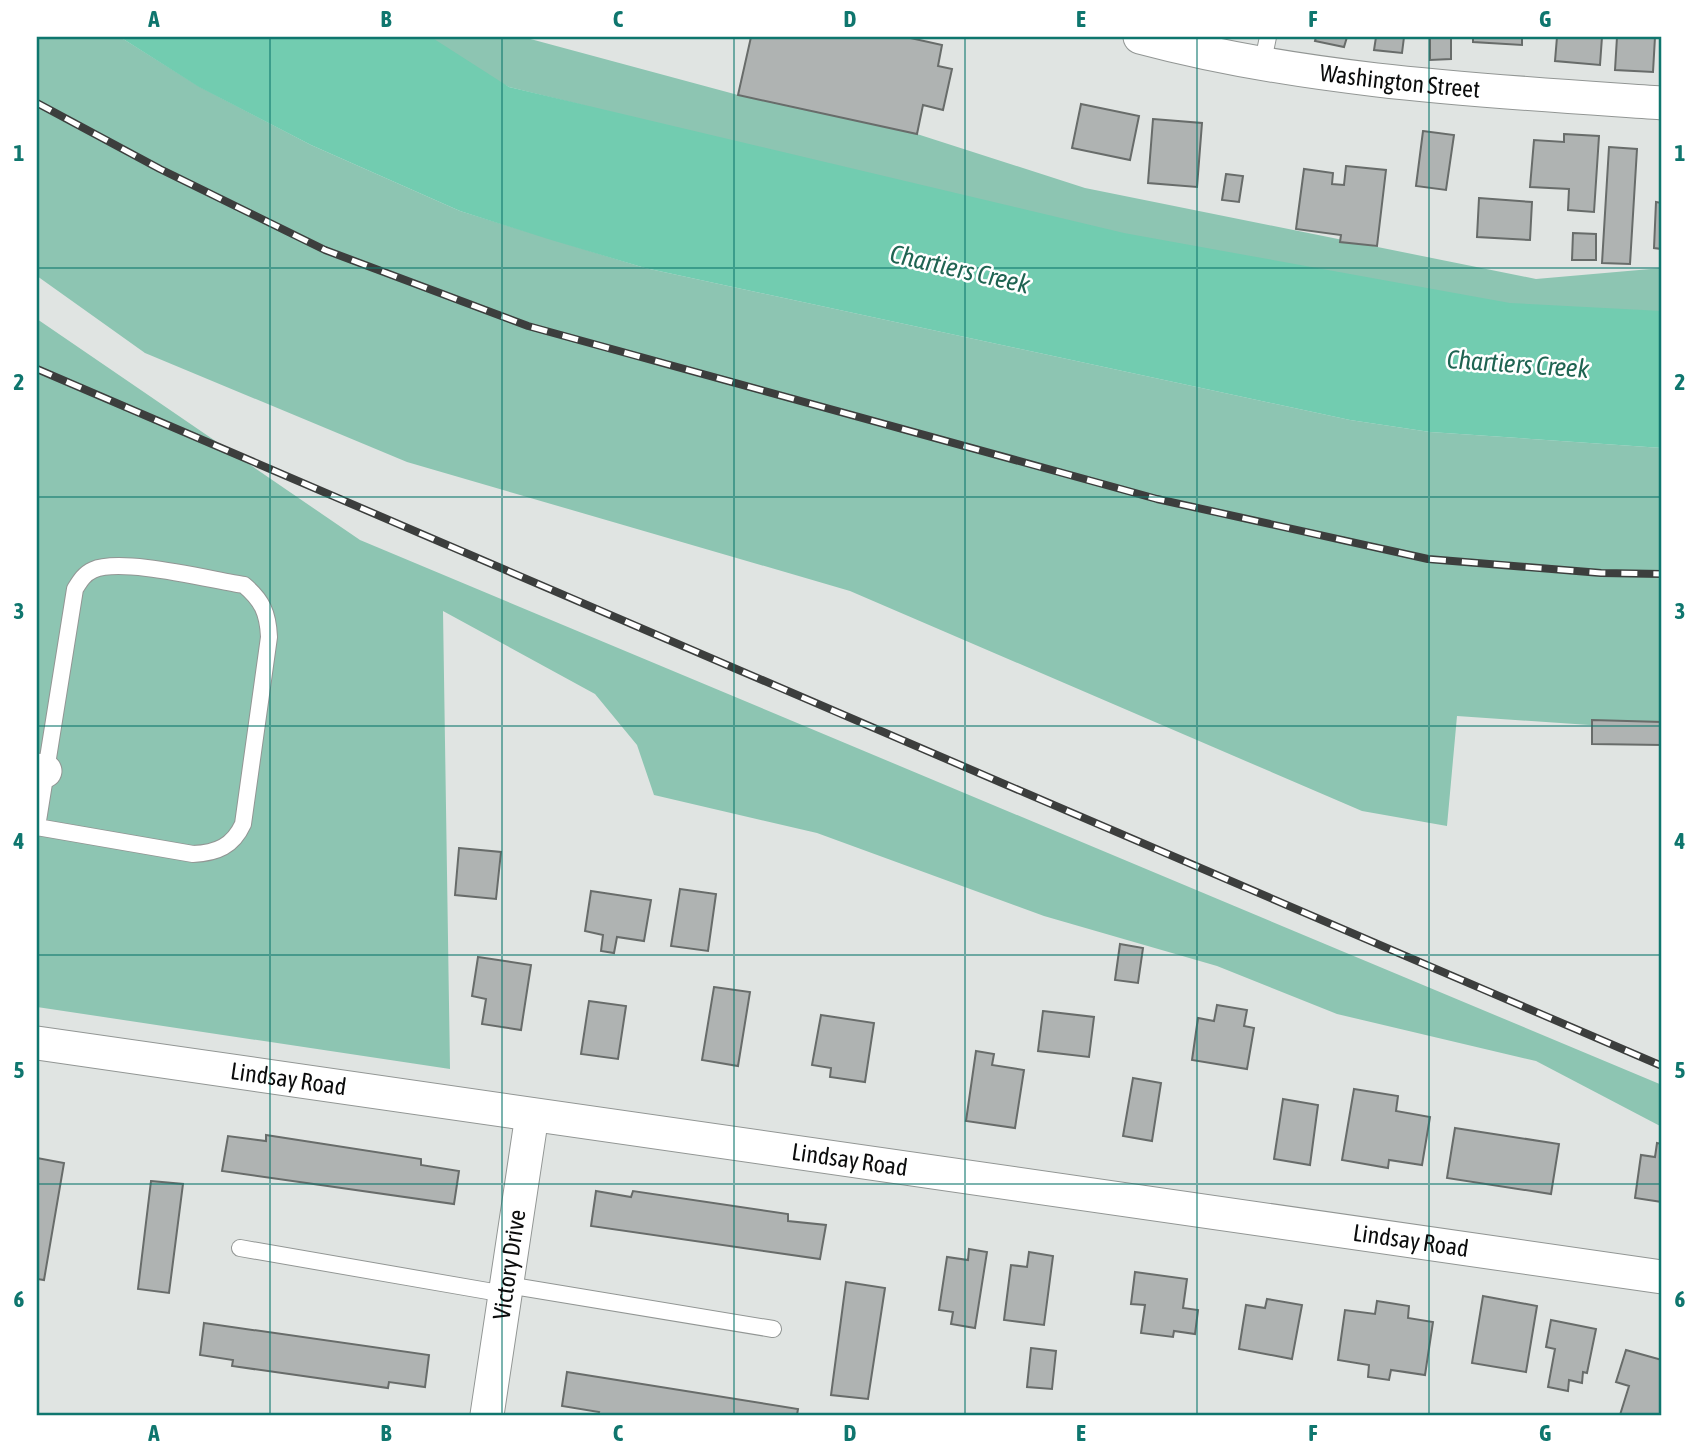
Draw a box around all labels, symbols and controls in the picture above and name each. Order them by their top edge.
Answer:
text: A [147,6,160,32]
text: B [381,6,392,32]
text: C [613,6,624,32]
text: D [844,6,857,32]
text: E [1076,6,1086,32]
text: F [1308,6,1318,32]
text: G [1539,6,1551,32]
street label: Washington Street [1318,59,1481,103]
text: 1 [14,140,25,166]
text: 1 [1675,140,1686,166]
water label: Chartiers Creek [887,238,1033,300]
water label: Chartiers Creek [1446,344,1591,384]
text: 2 [14,369,24,395]
text: 2 [1675,369,1685,395]
text: 3 [14,598,24,624]
text: 3 [1675,598,1685,624]
text: 4 [13,828,25,854]
text: 4 [1674,828,1686,854]
text: 5 [14,1057,25,1083]
street label: Lindsay Road [229,1057,348,1100]
text: 5 [1675,1057,1686,1083]
street label: Lindsay Road [790,1138,909,1181]
street label: Victory Drive [487,1208,531,1322]
street label: Lindsay Road [1351,1219,1471,1262]
text: 6 [14,1286,25,1312]
text: 6 [1675,1286,1686,1312]
text: A [147,1420,160,1446]
text: B [381,1420,392,1446]
text: C [613,1420,624,1446]
text: D [844,1420,857,1446]
text: E [1076,1420,1086,1446]
text: F [1308,1420,1318,1446]
text: G [1539,1420,1551,1446]

